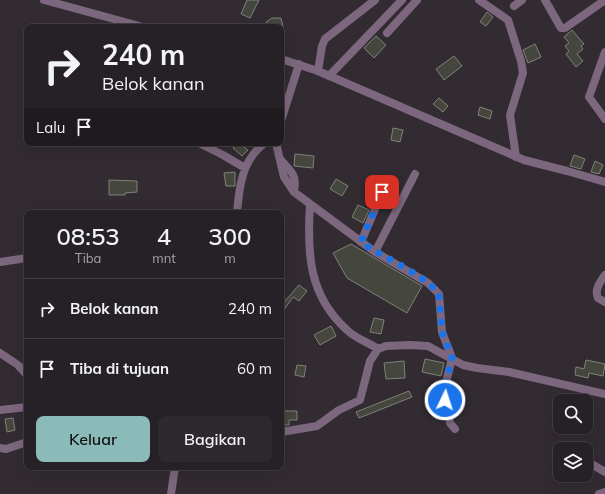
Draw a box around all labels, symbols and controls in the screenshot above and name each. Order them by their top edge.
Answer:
text: 240 m [102,37,185,72]
icon: right [36,40,88,92]
text: Belok kanan [102,72,204,95]
icon: arrive [73,116,95,138]
text: Lalu [36,118,65,137]
pin [365,175,399,209]
icon: arrive [371,181,393,203]
text: 08:53 [56,221,120,251]
text: 4 [157,221,171,251]
text: 300 [208,221,252,251]
text: Tiba [75,250,101,266]
text: mnt [152,250,176,266]
text: m [224,250,236,266]
icon: right [36,298,58,320]
text: Belok kanan [70,299,159,318]
text: 240 m [228,299,272,318]
icon: arrive [36,358,58,380]
text: Tiba di tujuan [70,359,169,378]
text: 60 m [237,359,272,378]
position arrow [424,379,466,421]
map controls [553,394,593,482]
button: search [553,394,593,434]
button: Keluar [36,416,150,462]
button: Bagikan [158,416,272,462]
button: layers [553,442,593,482]

